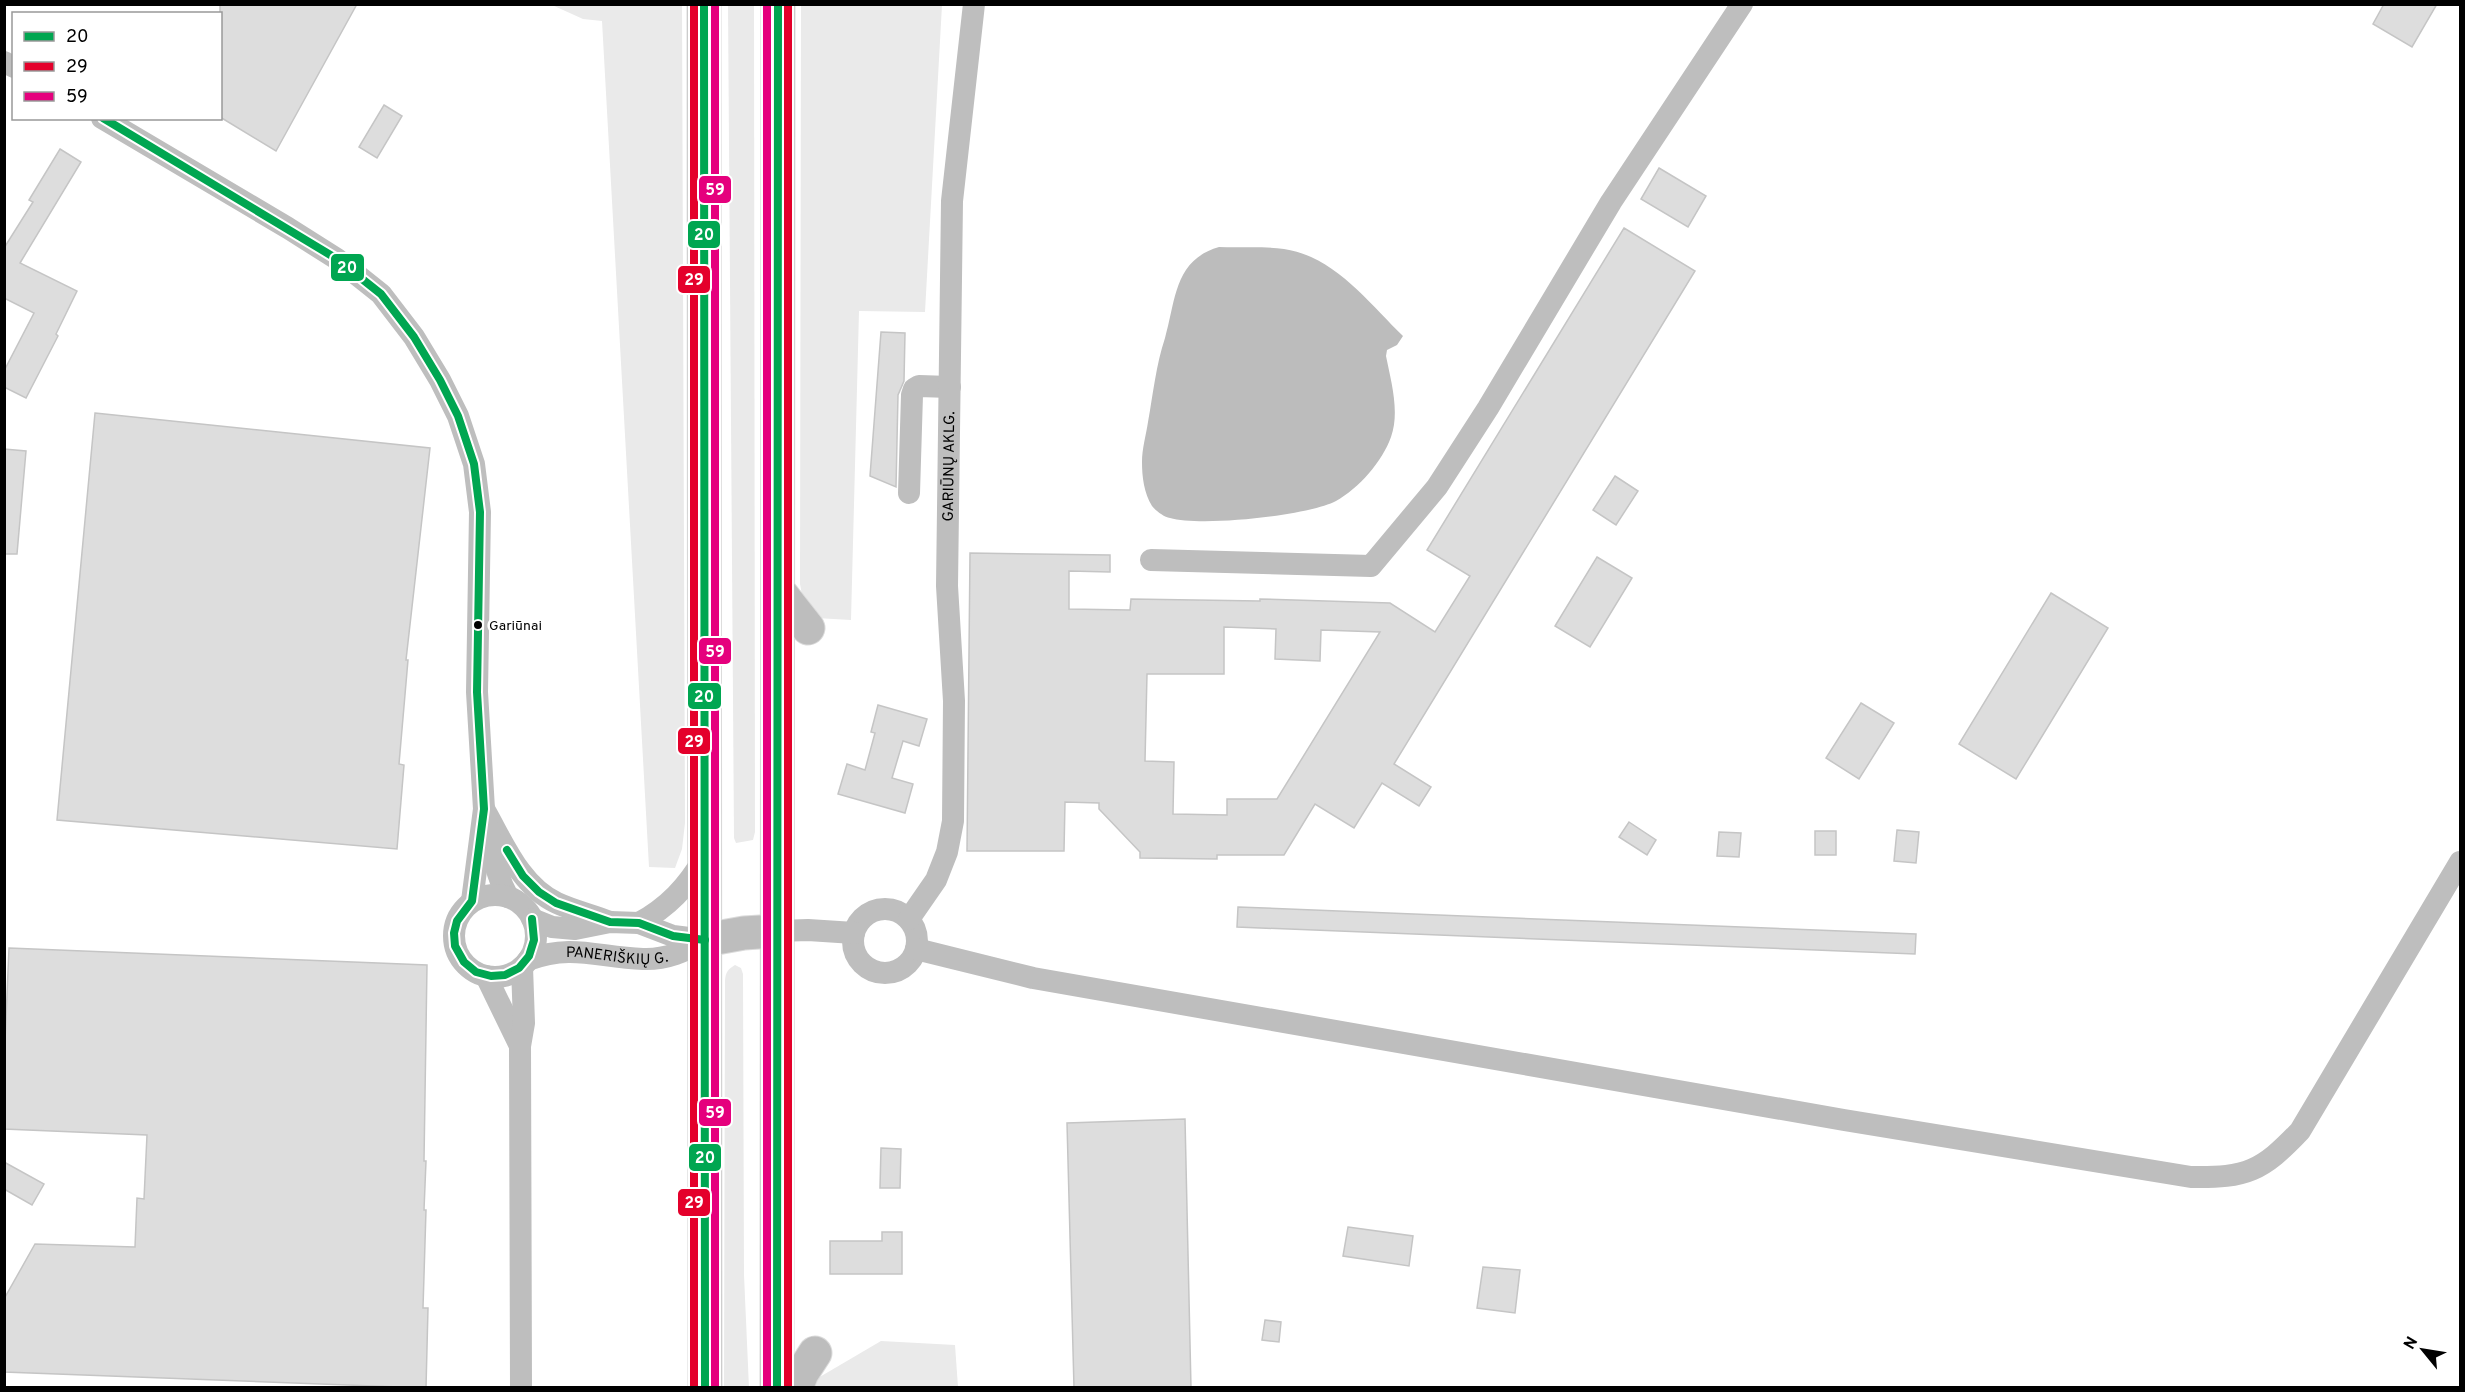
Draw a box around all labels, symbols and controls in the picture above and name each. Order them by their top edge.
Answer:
legend [12,12,222,120]
text: 20 [66,26,89,49]
text: 29 [66,56,88,79]
text: 59 [66,86,88,109]
line badge: 59 [698,175,732,204]
text: 59 [705,181,725,201]
line badge: 20 [687,220,721,249]
text: 20 [694,226,714,246]
line badge: 20 [330,253,365,282]
text: 20 [337,259,357,279]
line badge: 29 [677,265,711,294]
text: 29 [684,271,704,291]
street label: GARIŪNŲ AKLG. [940,411,960,521]
place label: Gariūnai [489,618,542,635]
marker: Gariūnai [472,619,484,631]
line badge: 59 [698,637,732,665]
text: 59 [705,643,725,663]
line badge: 20 [687,682,722,710]
text: 20 [694,688,714,708]
line badge: 29 [677,727,711,755]
text: 29 [684,733,704,753]
street label: PANERIŠKIŲ G. [566,944,670,970]
line badge: 59 [698,1098,732,1127]
text: 59 [705,1104,725,1124]
line badge: 20 [688,1143,722,1172]
text: 20 [695,1149,715,1169]
line badge: 29 [677,1188,711,1217]
text: 29 [684,1194,704,1214]
north arrow [2393,1320,2453,1380]
text: N [2400,1334,2423,1353]

